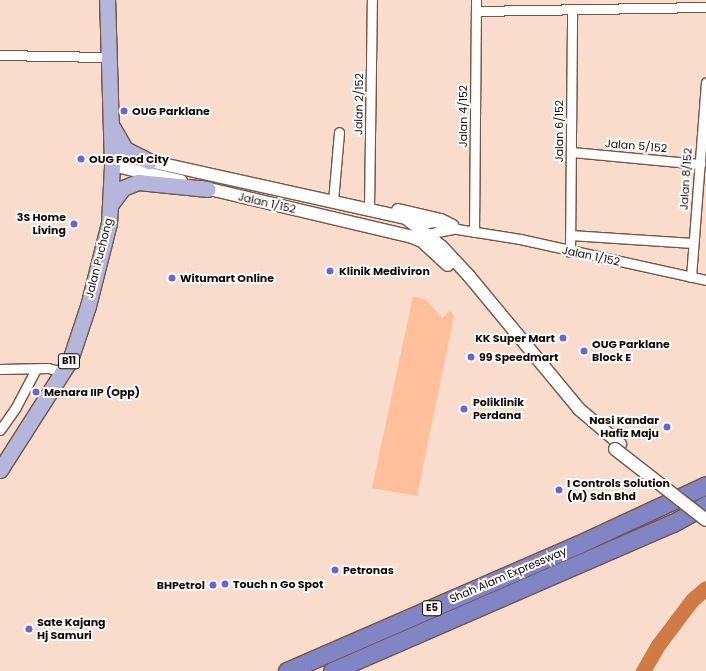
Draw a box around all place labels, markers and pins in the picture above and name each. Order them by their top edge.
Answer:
place label: OUG Parklane [132,104,210,118]
marker: OUG Parklane [119,106,129,116]
place label: OUG Food City [89,152,169,166]
marker: OUG Food City [76,154,86,164]
place label: 3S Home Living [17,211,66,237]
marker: 3S Home Living [69,219,79,229]
place label: Klinik Mediviron [339,264,430,278]
marker: Klinik Mediviron [324,265,336,277]
place label: Witumart Online [180,271,274,285]
marker: Witumart Online [167,273,177,283]
place label: KK Super Mart [475,331,555,345]
marker: KK Super Mart [558,333,568,343]
place label: OUG Parklane Block E [592,338,670,364]
marker: OUG Parklane Block E [579,346,589,356]
place label: 99 Speedmart [479,350,558,364]
marker: 99 Speedmart [466,352,476,362]
place label: Menara IIP (Opp) [44,385,140,399]
marker: Menara IIP (Opp) [31,387,41,397]
place label: Poliklinik Perdana [473,396,524,422]
marker: Poliklinik Perdana [458,403,470,415]
place label: Nasi Kandar Hafiz Maju [589,414,659,440]
marker: Nasi Kandar Hafiz Maju [662,422,672,432]
place label: I Controls Solution (M) Sdn Bhd [567,477,670,503]
marker: I Controls Solution (M) Sdn Bhd [554,485,564,495]
place label: Petronas [343,563,394,577]
marker: Petronas [330,565,340,575]
place label: Touch n Go Spot [233,577,323,591]
place label: BHPetrol [157,578,205,592]
marker: Touch n Go Spot [220,579,230,589]
marker: BHPetrol [208,580,218,590]
place label: Sate Kajang Hj Samuri [37,616,106,642]
marker: Sate Kajang Hj Samuri [24,624,34,634]

